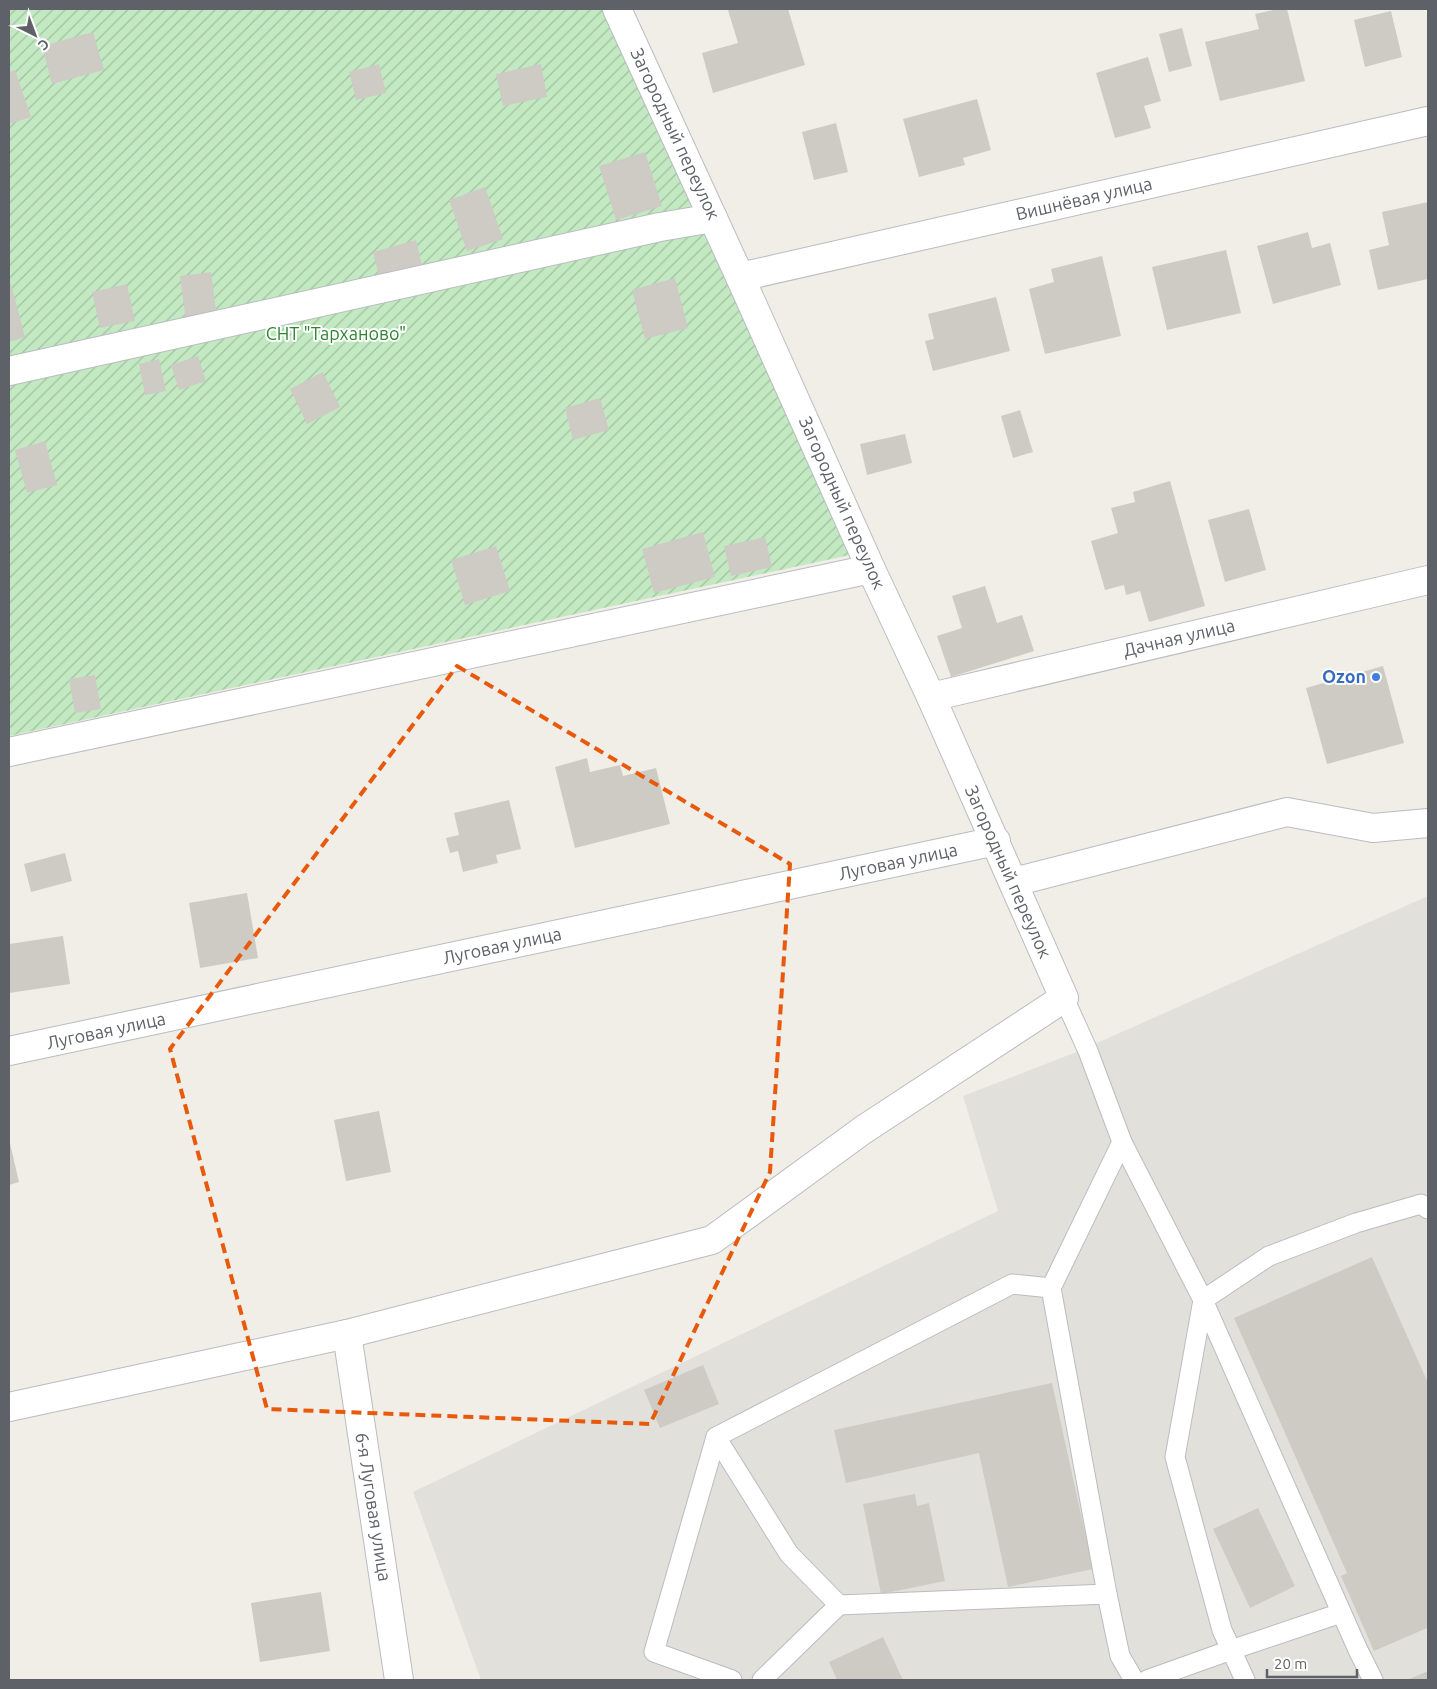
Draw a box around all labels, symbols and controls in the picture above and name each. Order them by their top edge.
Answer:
north arrow [10,10,60,60]
text: С [35,36,52,54]
street label: Загородный переулок [627,45,724,222]
street label: Вишнёвая улица [1014,173,1154,223]
park label: СНТ "Тарханово" [266,323,406,343]
street label: Загородный переулок [796,413,890,592]
street label: Дачная улица [1121,614,1237,660]
place label: Ozon [1322,666,1366,686]
marker: Ozon [1370,671,1382,683]
street label: Загородный переулок [962,782,1056,961]
street label: Луговая улица [836,839,959,883]
street label: Луговая улица [440,923,563,967]
street label: Луговая улица [44,1008,167,1052]
street label: 6-я Луговая улица [352,1431,396,1583]
scale bar [1267,1646,1357,1678]
text: 20 m [1274,1655,1307,1672]

